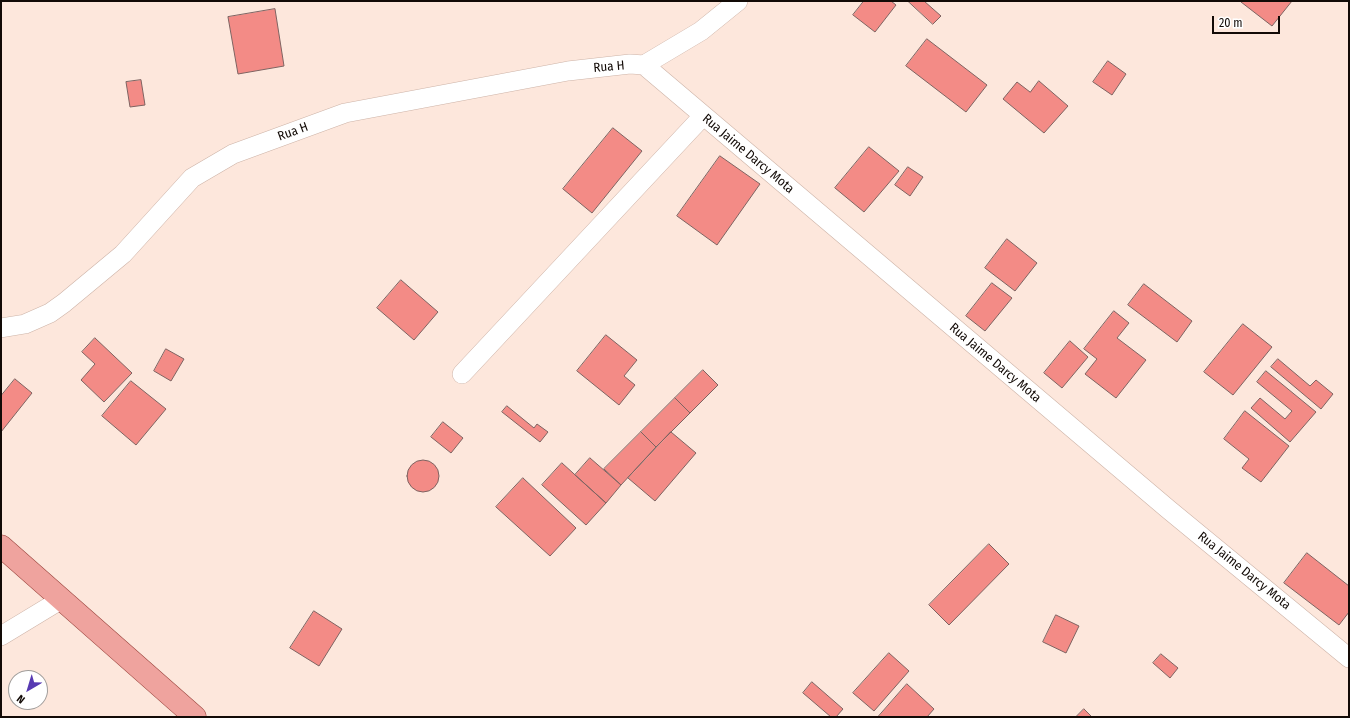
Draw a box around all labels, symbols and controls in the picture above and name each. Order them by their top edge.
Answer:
scale bar [1214,8,1282,34]
text: 20 m [1219,16,1243,30]
street label: Rua H [593,58,625,76]
street label: Rua Jaime Darcy Mota [699,111,797,197]
street label: Rua H [276,119,310,145]
street label: Rua Jaime Darcy Mota [946,320,1044,406]
street label: Rua Jaime Darcy Mota [1194,529,1294,613]
north arrow [8,670,48,710]
text: N [14,692,28,706]

